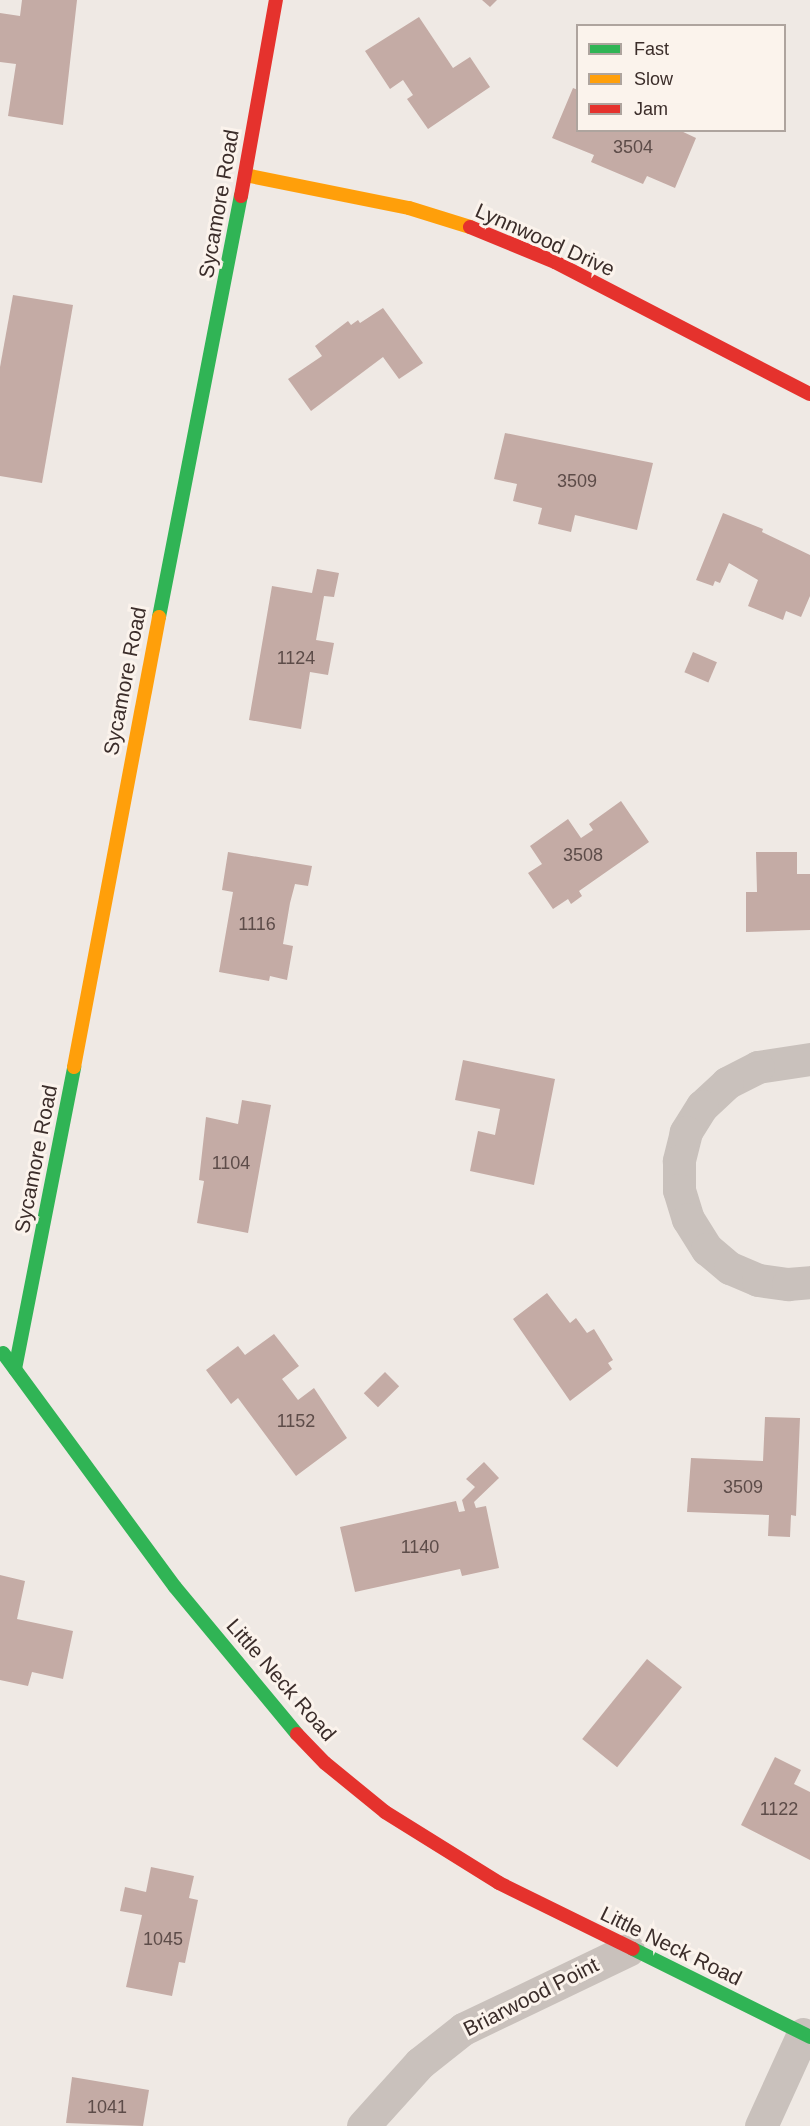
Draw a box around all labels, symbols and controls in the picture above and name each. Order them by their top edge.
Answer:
legend [576,24,786,132]
text: Fast [634,39,669,59]
text: Slow [634,69,673,89]
text: Jam [634,99,668,119]
street label: Sycamore Road [194,128,244,280]
house number: 3504 [613,136,653,158]
street label: Lynnwood Drive [471,198,619,282]
house number: 3509 [557,470,597,492]
street label: Sycamore Road [98,605,152,757]
house number: 1124 [277,647,315,669]
house number: 3508 [563,844,603,866]
house number: 1116 [238,913,276,935]
street label: Sycamore Road [9,1083,63,1235]
house number: 1104 [212,1152,250,1174]
house number: 1152 [277,1410,315,1432]
house number: 3509 [723,1476,763,1498]
house number: 1140 [401,1536,439,1558]
street label: Little Neck Road [221,1614,341,1746]
house number: 1122 [760,1798,798,1820]
street label: Little Neck Road [596,1901,746,1991]
house number: 1045 [143,1928,183,1950]
street label: Briarwood Point [459,1952,603,2042]
house number: 1041 [87,2096,127,2118]

